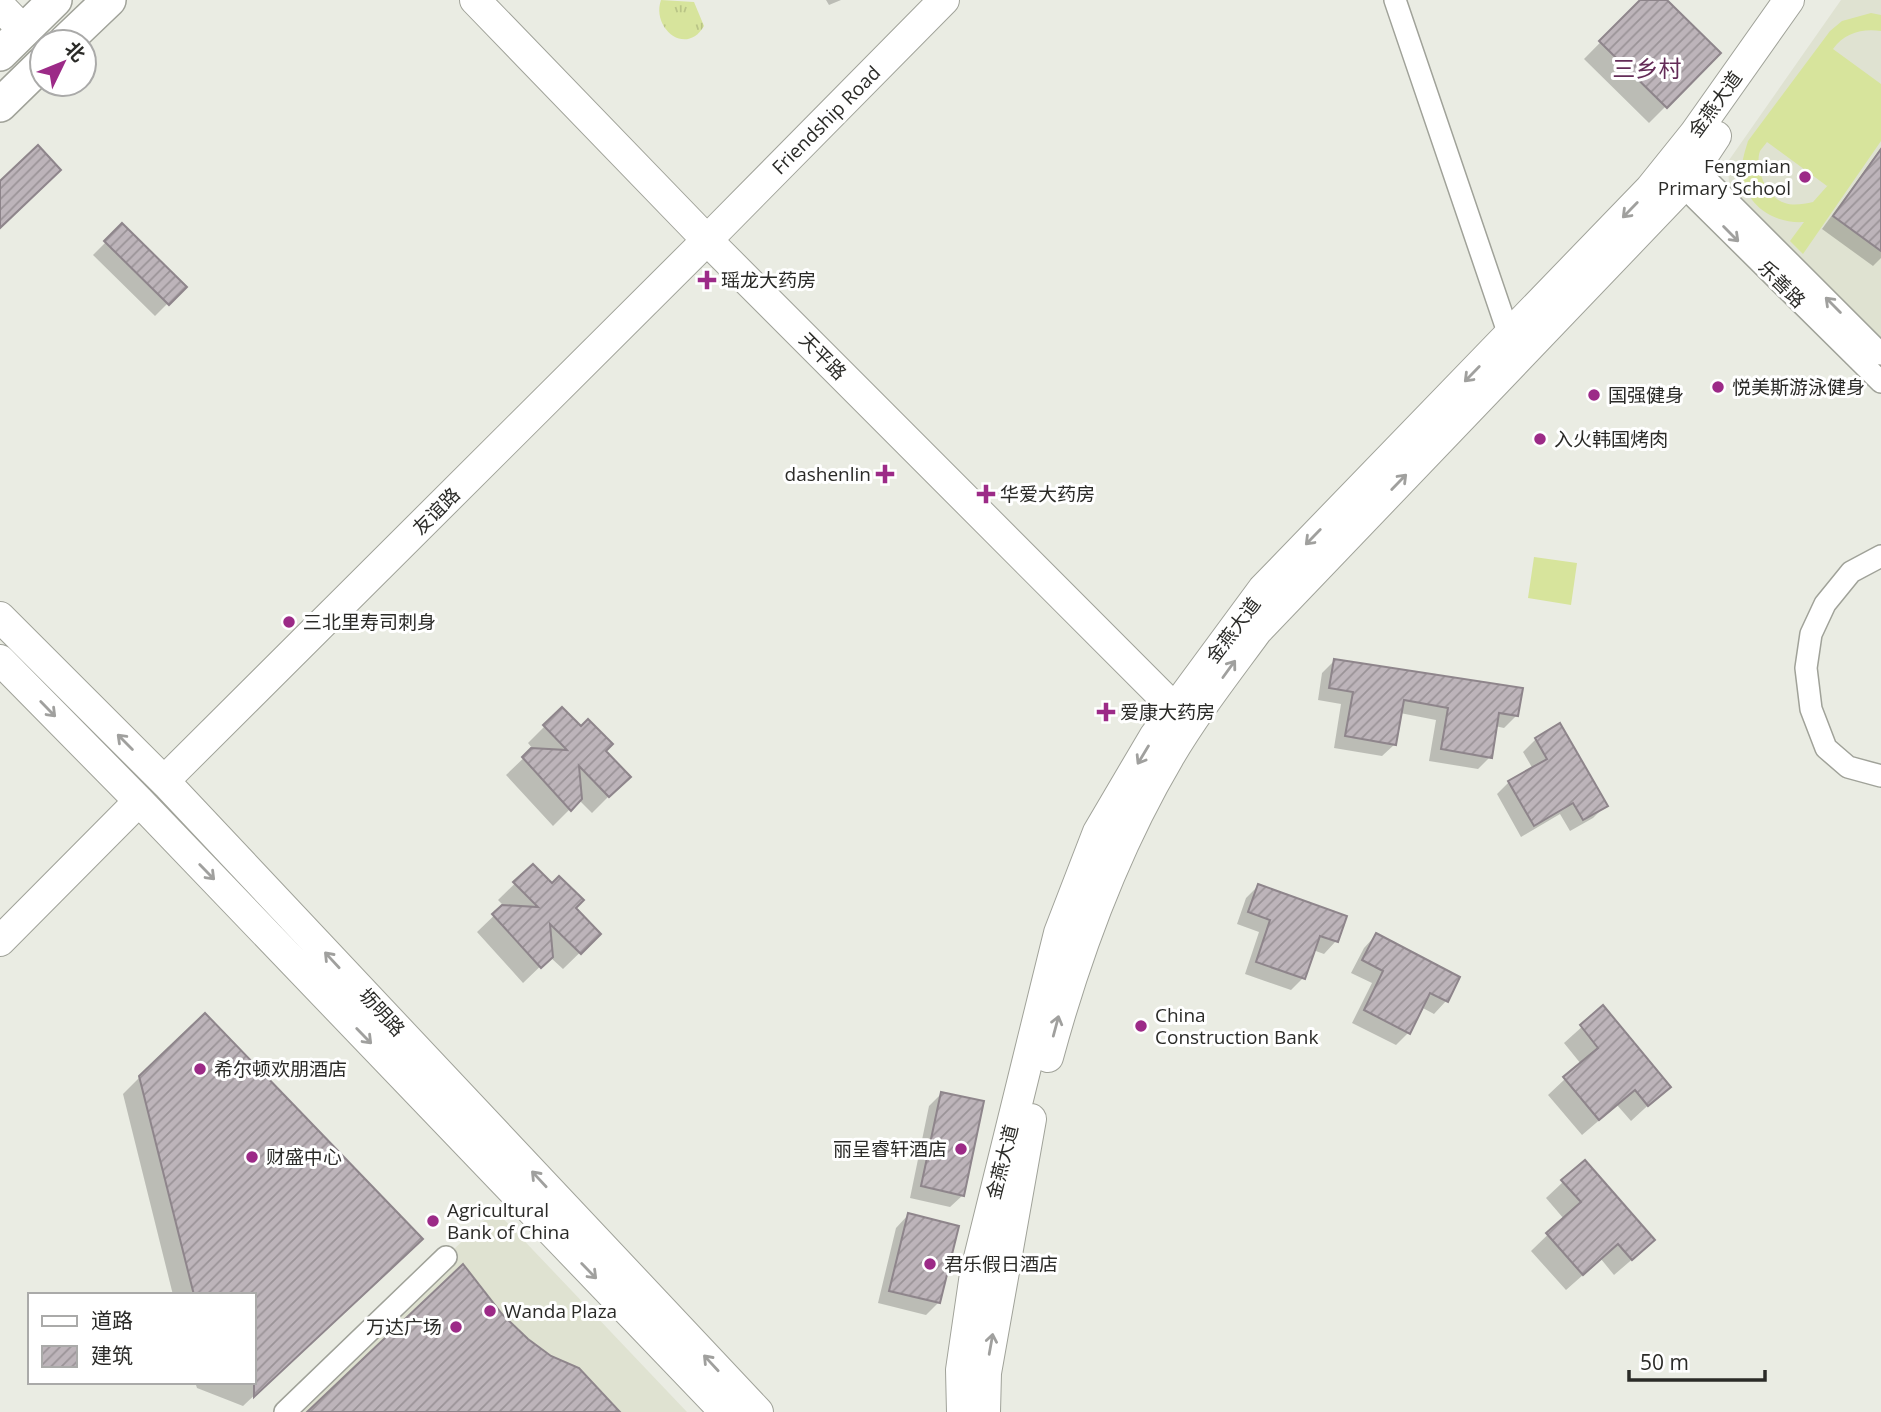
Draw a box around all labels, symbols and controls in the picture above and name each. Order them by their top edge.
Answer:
north arrow [28,28,98,98]
text: 北 [59,36,91,67]
district label: 三乡村 [1613,52,1682,84]
street label: Friendship Road [766,60,886,180]
street label: 金燕大道 [1682,66,1748,142]
place label: Fengmian Primary School [1658,153,1791,201]
marker: Fengmian Primary School [1797,169,1813,185]
one-way arrow [1621,201,1638,218]
one-way arrow [1723,225,1740,242]
street label: 乐善路 [1753,255,1811,313]
place label: 瑶龙大药房 [721,267,816,293]
marker: 瑶龙大药房 [699,272,715,288]
one-way arrow [1825,297,1842,314]
street label: 天平路 [794,327,852,385]
one-way arrow [1463,365,1480,382]
place label: 悦美斯游泳健身 [1732,374,1865,400]
marker: 悦美斯游泳健身 [1710,379,1726,395]
place label: 国强健身 [1608,382,1684,408]
marker: 国强健身 [1586,387,1602,403]
place label: 入火韩国烤肉 [1554,426,1668,452]
marker: 入火韩国烤肉 [1532,431,1548,447]
place label: dashenlin [785,461,871,487]
marker: dashenlin [877,466,893,482]
one-way arrow [1390,474,1407,491]
place label: 华爱大药房 [1000,481,1095,507]
street label: 友谊路 [407,482,465,540]
marker: 华爱大药房 [978,486,994,502]
one-way arrow [1305,529,1322,546]
street label: 金燕大道 [1200,592,1266,668]
place label: 三北里寿司刺身 [303,609,436,635]
marker: 三北里寿司刺身 [281,614,297,630]
one-way arrow [1222,660,1237,678]
place label: 爱康大药房 [1120,699,1215,725]
one-way arrow [39,700,56,717]
marker: 爱康大药房 [1098,704,1114,720]
one-way arrow [117,733,134,750]
one-way arrow [1136,744,1150,764]
one-way arrow [198,863,215,880]
one-way arrow [324,952,341,969]
street label: 坜明路 [353,982,411,1042]
place label: China Construction Bank [1155,1002,1318,1050]
one-way arrow [1051,1015,1064,1037]
marker: China Construction Bank [1133,1018,1149,1034]
one-way arrow [356,1027,373,1044]
place label: 希尔顿欢朋酒店 [214,1056,347,1082]
marker: 希尔顿欢朋酒店 [192,1061,208,1077]
street label: 金燕大道 [980,1122,1024,1202]
place label: 丽呈睿轩酒店 [833,1136,947,1162]
marker: 丽呈睿轩酒店 [953,1141,969,1157]
place label: 财盛中心 [266,1144,342,1170]
marker: 财盛中心 [244,1149,260,1165]
one-way arrow [530,1171,547,1188]
place label: Agricultural Bank of China [447,1197,570,1245]
marker: Agricultural Bank of China [425,1213,441,1229]
place label: 君乐假日酒店 [944,1251,1058,1277]
marker: 君乐假日酒店 [922,1256,938,1272]
one-way arrow [581,1262,598,1279]
legend [28,1293,256,1384]
place label: Wanda Plaza [504,1298,617,1324]
marker: Wanda Plaza [482,1303,498,1319]
text: 道路 [91,1306,133,1334]
place label: 万达广场 [366,1314,442,1340]
marker: 万达广场 [448,1319,464,1335]
one-way arrow [985,1333,998,1356]
scale bar [1629,1338,1766,1382]
text: 建筑 [91,1341,133,1369]
text: 50 m [1640,1348,1689,1376]
one-way arrow [703,1354,720,1371]

